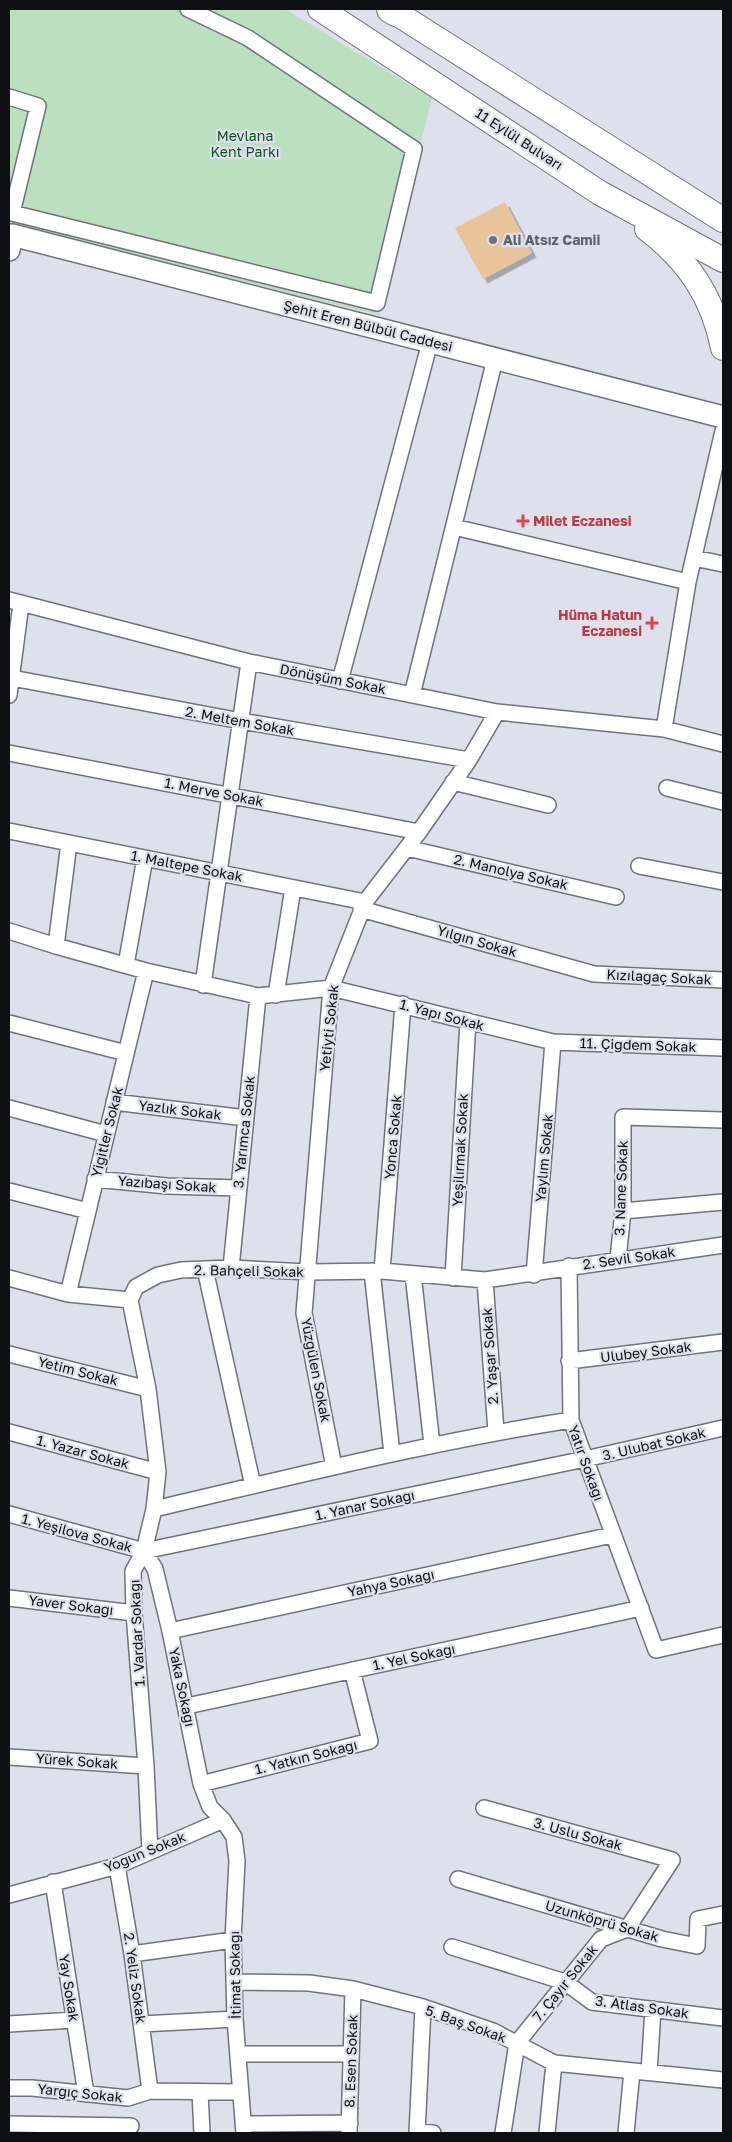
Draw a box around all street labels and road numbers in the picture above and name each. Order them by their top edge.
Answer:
street label: 11 Eylül Bulvarı [472,104,566,173]
street label: Şehit Eren Bülbül Caddesi [282,296,455,355]
street label: Dönüşüm Sokak [278,660,388,697]
street label: 2. Meltem Sokak [184,703,296,739]
street label: 1. Merve Sokak [163,774,265,809]
street label: 1. Maltepe Sokak [130,846,245,885]
street label: 2. Manolya Sokak [452,850,570,893]
street label: Yılgın Sokak [435,921,519,960]
street label: Kızılağaç Sokak [606,965,712,988]
street label: Yetiyti Sokak [315,984,342,1072]
street label: 1. Yapı Sokak [398,995,486,1034]
street label: 11. Çiğdem Sokak [579,1034,697,1055]
street label: 3. Yarımca Sokak [229,1075,258,1189]
street label: Yiğitler Sokak [87,1085,126,1179]
street label: Yeşilırmak Sokak [448,1093,471,1207]
street label: Yonca Sokak [380,1094,405,1180]
street label: Yazlık Sokak [138,1096,223,1123]
street label: Yaylım Sokak [531,1113,556,1203]
street label: 3. Nane Sokak [610,1140,631,1236]
street label: Yazıbaşı Sokak [117,1172,217,1195]
street label: 2. Sevil Sokak [582,1243,676,1272]
street label: 2. Bahçeli Sokak [194,1261,304,1280]
street label: 2. Yaşar Sokak [478,1307,501,1405]
street label: Yüzgülen Sokak [298,1316,335,1424]
street label: Ulubey Sokak [599,1337,693,1366]
street label: Yetim Sokak [36,1352,120,1389]
street label: Yatır Sokağı [565,1423,608,1503]
street label: 3. Ulubat Sokak [601,1423,707,1464]
street label: 1. Yazar Sokak [35,1431,131,1472]
street label: 1. Yanar Sokağı [314,1486,416,1523]
street label: 1. Yeşilova Sokak [20,1510,134,1555]
street label: Yahya Sokağı [346,1565,436,1600]
street label: 1. Vardar Sokağı [125,1579,148,1687]
street label: Yaver Sokağı [28,1591,115,1618]
street label: 1. Yel Sokağı [371,1639,457,1674]
street label: Yaka Sokağı [166,1646,199,1728]
street label: 1. Yatkın Sokağı [253,1736,359,1777]
street label: Yürek Sokak [35,1749,119,1772]
street label: 3. Uslu Sokak [532,1814,624,1854]
street label: Yoğun Sokak [102,1827,188,1876]
street label: Uzunköprü Sokak [543,1896,661,1945]
street label: 2. Yeliz Sokak [121,1931,150,2025]
street label: İtimat Sokağı [225,1931,244,2019]
street label: 7. Çayır Sokak [528,1941,601,2024]
street label: Yay Sokak [56,1953,83,2023]
street label: 3. Atlas Sokak [594,1992,690,2022]
street label: 5. Baş Sokak [423,2001,509,2046]
street label: 8. Esen Sokak [340,2014,361,2108]
street label: Yargıç Sokak [37,2080,124,2105]

